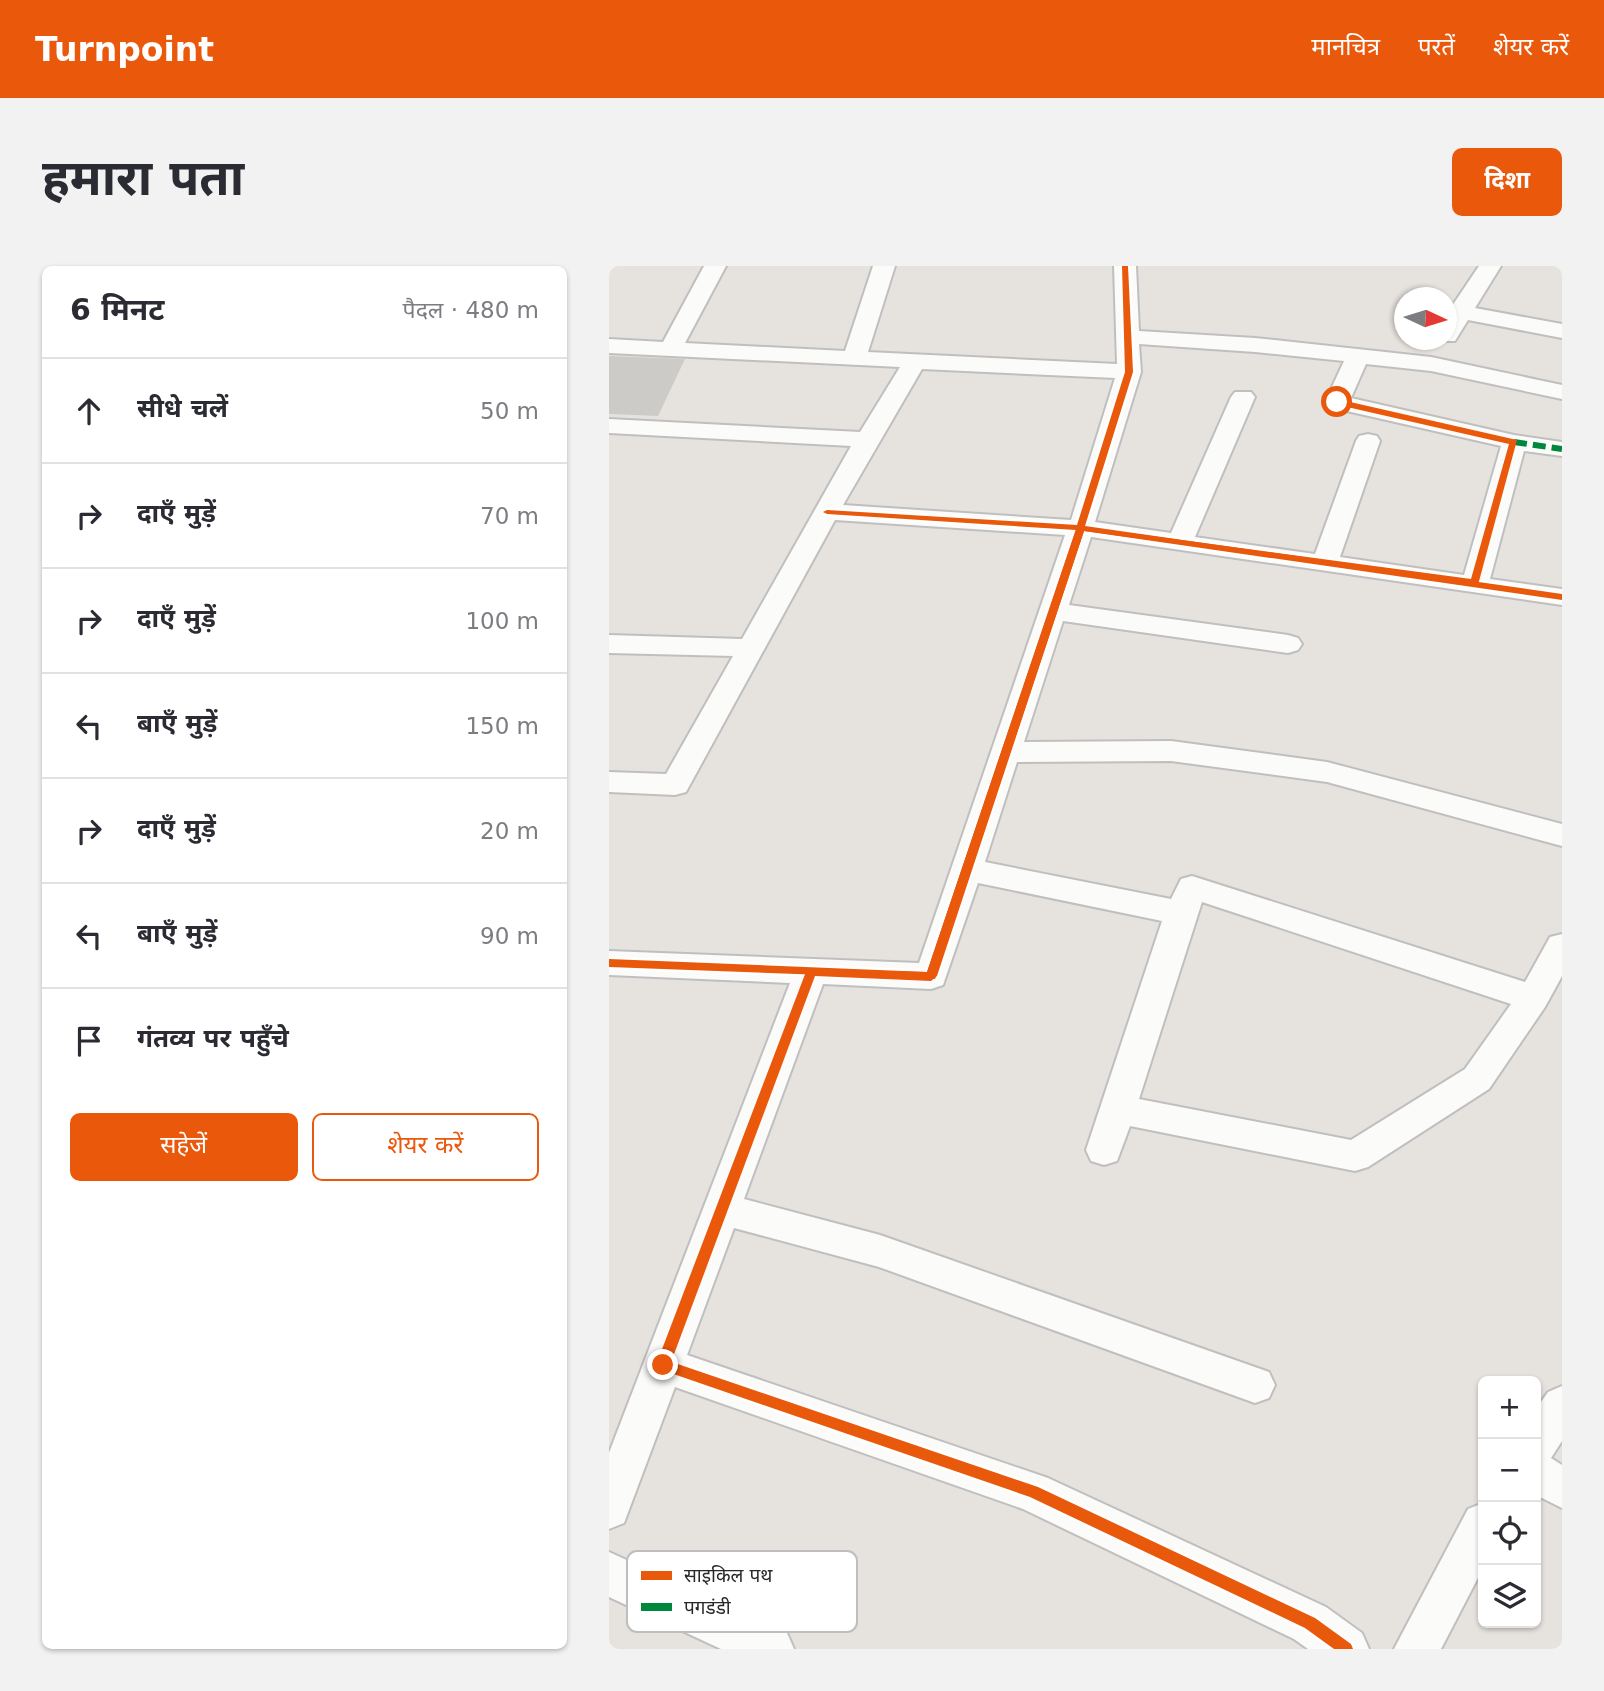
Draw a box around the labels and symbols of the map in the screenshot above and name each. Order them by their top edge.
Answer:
north arrow [1394,287,1457,350]
route start [1321,386,1352,417]
route end [647,1349,678,1380]
legend [627,1551,857,1632]
text: साइकिल पथ [684,1564,773,1586]
text: पगडंडी [684,1596,732,1618]

